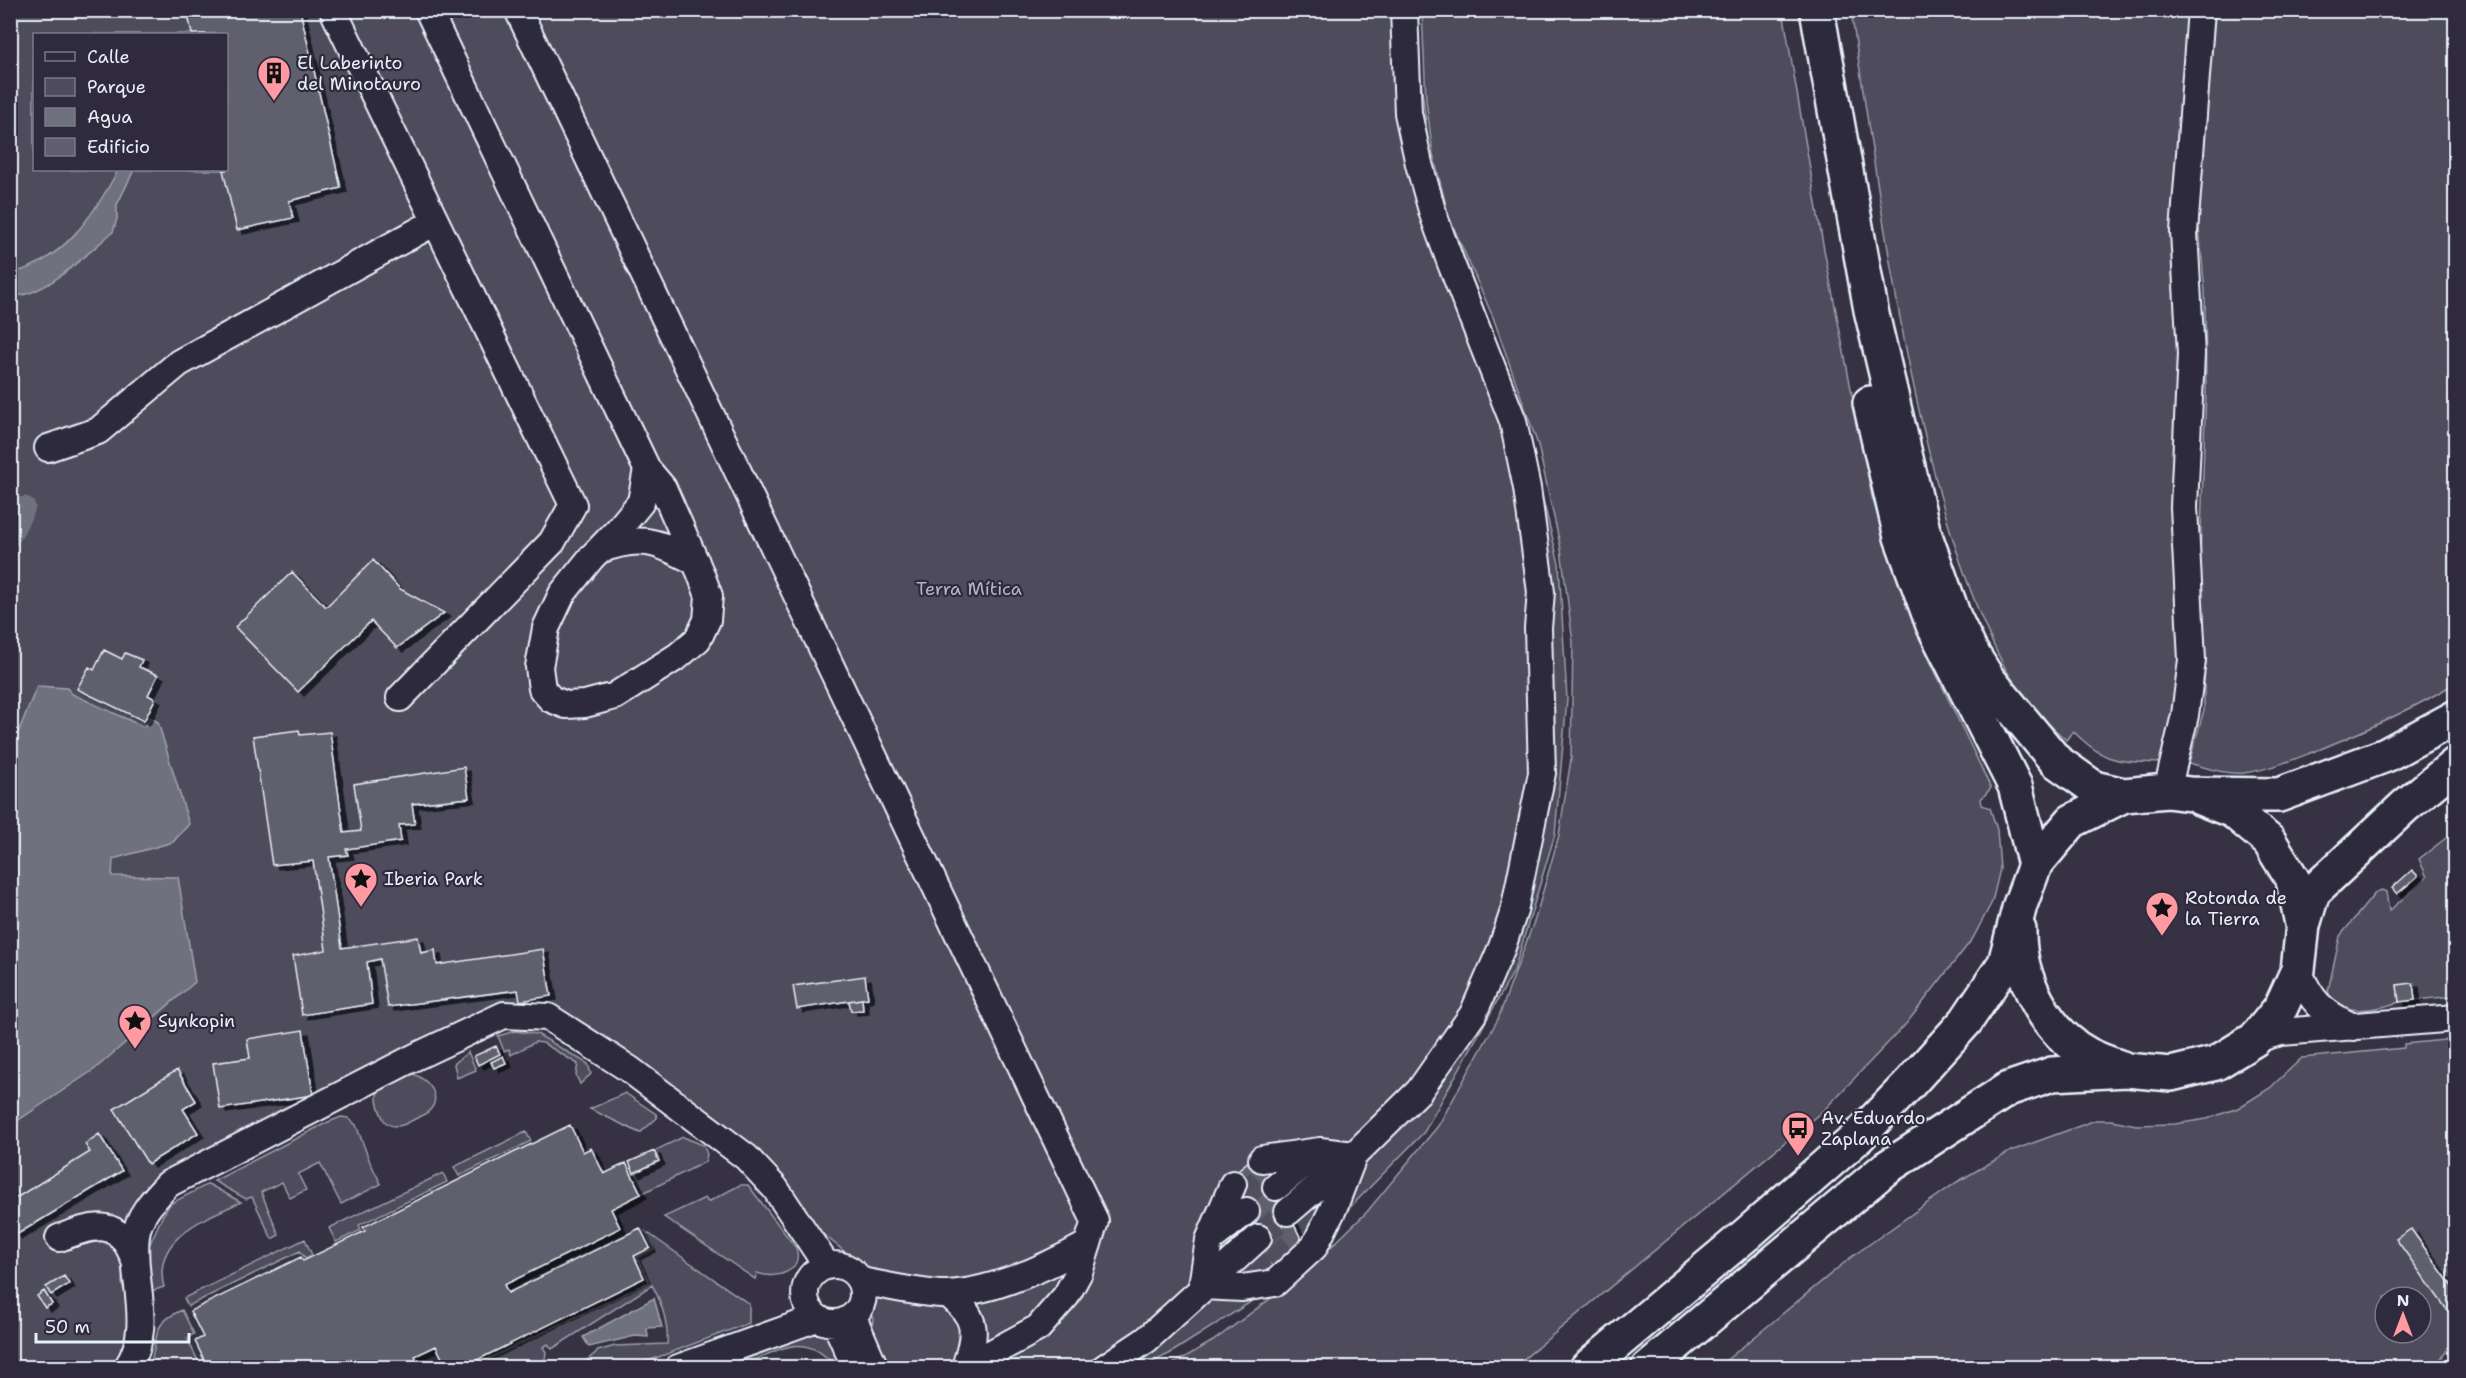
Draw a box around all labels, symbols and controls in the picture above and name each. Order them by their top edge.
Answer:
legend [33,33,228,171]
text: Calle [87,45,130,69]
place label: El Laberinto del Minotauro [297,51,421,96]
building icon: El Laberinto del Minotauro [256,55,292,102]
text: Parque [87,75,146,99]
text: Agua [87,105,132,129]
text: Edificio [87,135,150,159]
park label: Terra Mítica [916,577,1022,601]
place icon: Iberia Park [343,861,379,908]
place label: Iberia Park [384,867,483,891]
place label: Rotonda de la Tierra [2185,886,2287,931]
place icon: Rotonda de la Tierra [2144,890,2180,937]
place icon: Synkopin [117,1003,153,1050]
place label: Synkopin [158,1009,235,1033]
place label: Av. Eduardo Zaplana [1821,1106,1925,1151]
bus stop icon: Av. Eduardo Zaplana [1780,1110,1816,1157]
north arrow [2373,1285,2433,1345]
text: N [2397,1290,2409,1311]
scale bar [36,1306,189,1344]
text: 50 m [45,1315,90,1339]

